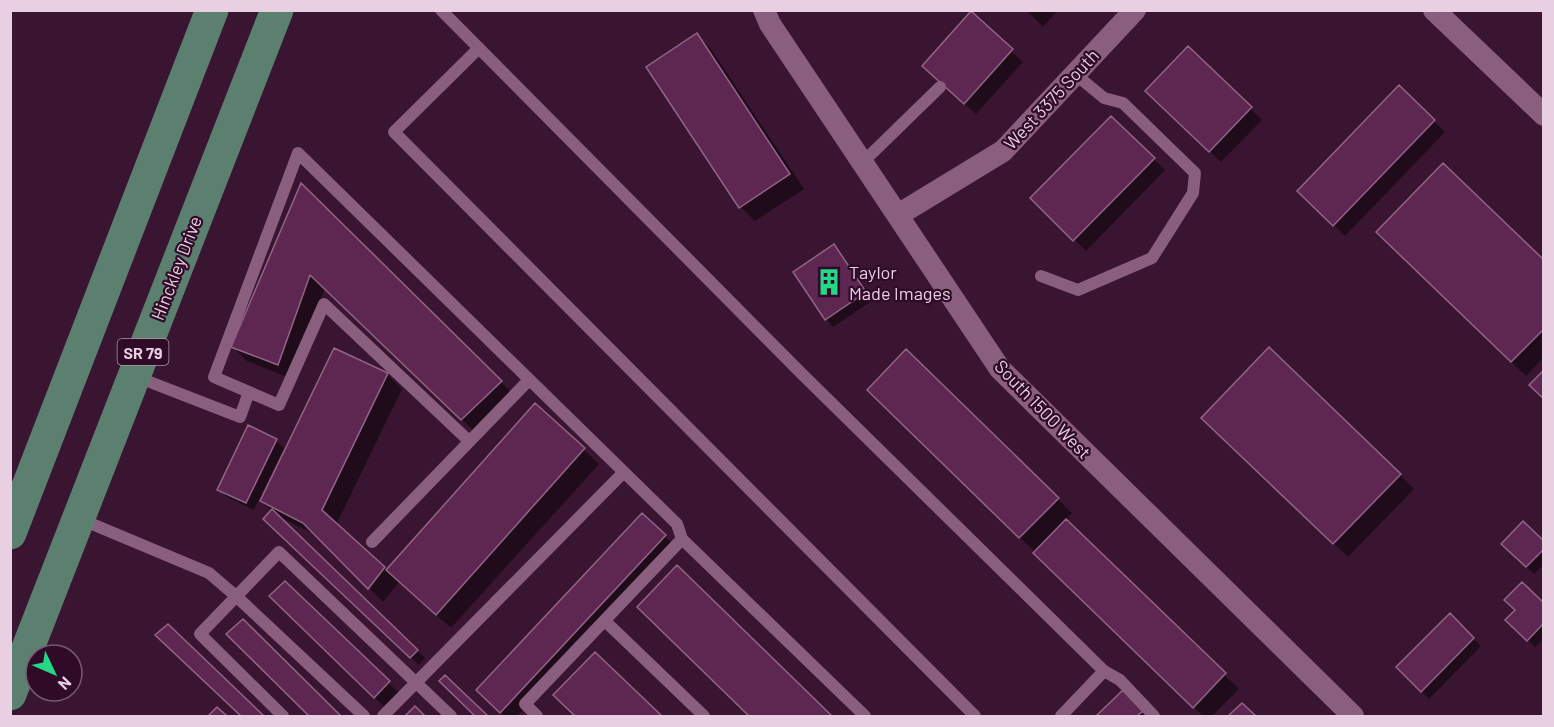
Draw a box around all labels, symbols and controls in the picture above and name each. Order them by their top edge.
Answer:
street label: West 3375 South [999,44,1103,154]
street label: Hinckley Drive [146,213,206,323]
place label: Taylor Made Images [849,261,951,304]
building icon: Taylor Made Images [814,267,844,297]
road number: SR 79 [118,339,168,365]
street label: South 1500 West [990,355,1096,463]
north arrow [24,643,84,703]
text: N [55,673,76,694]

